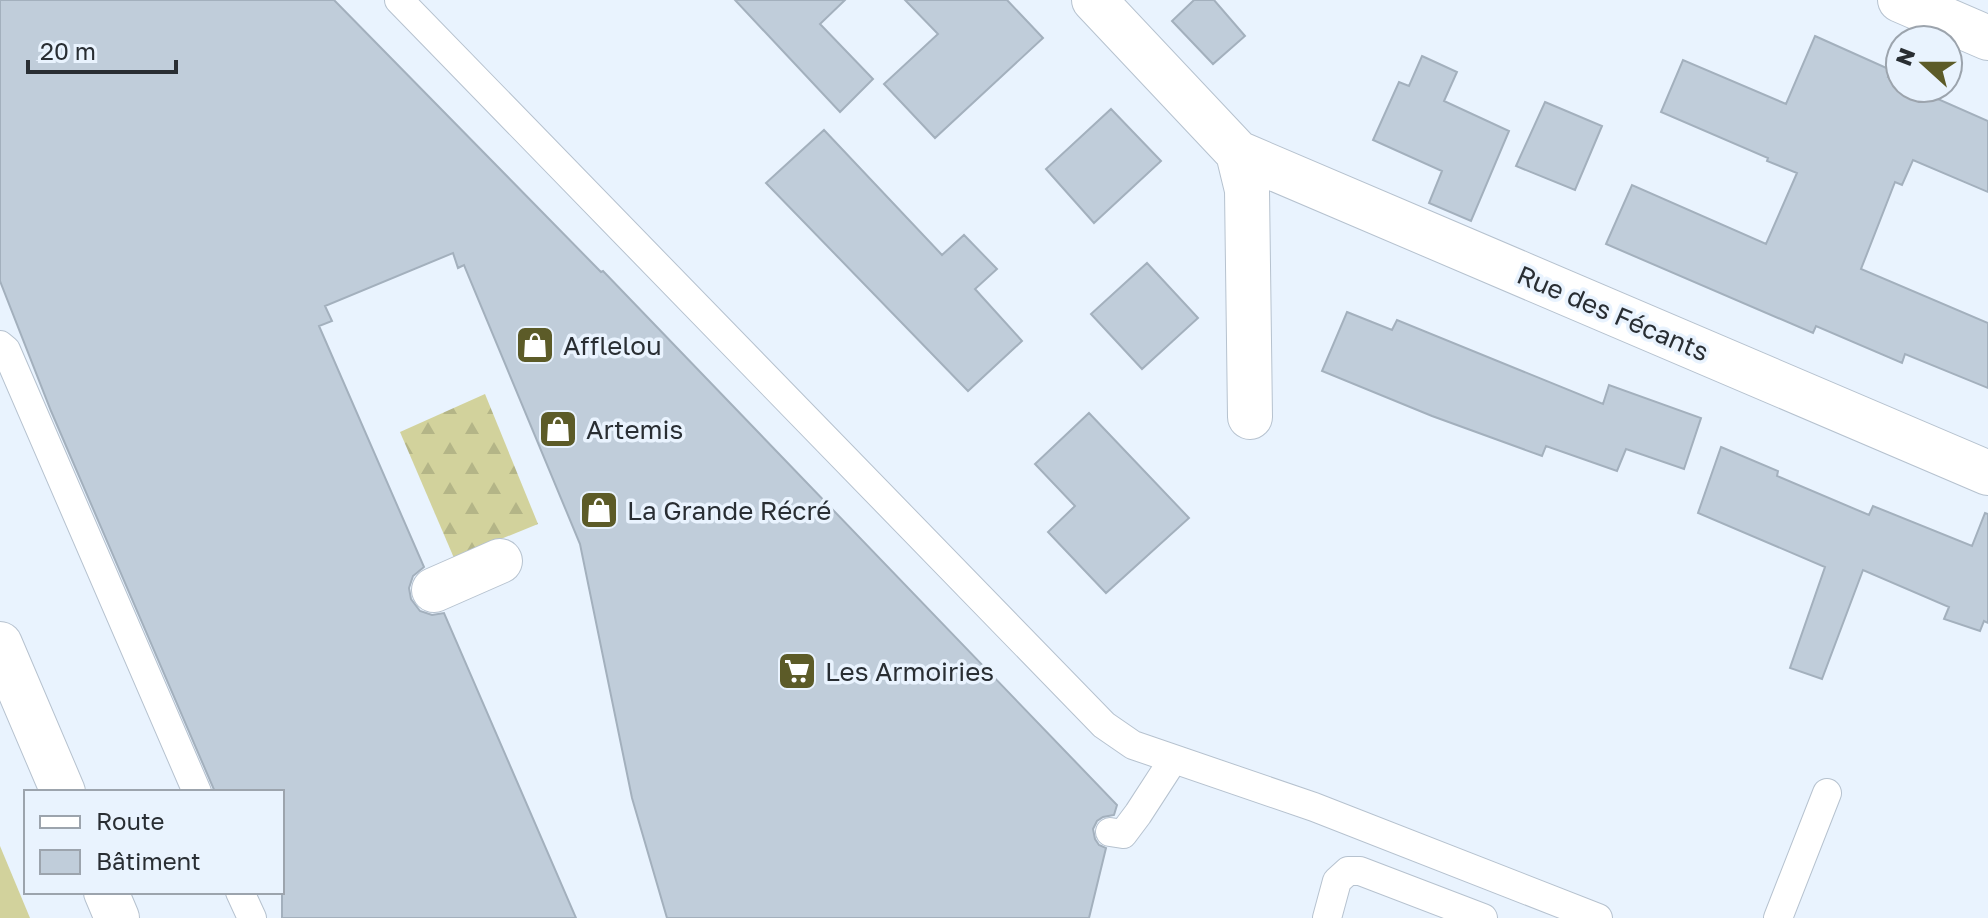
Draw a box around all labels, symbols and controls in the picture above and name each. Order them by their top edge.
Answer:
scale bar [28,24,176,74]
north arrow [1884,24,1964,104]
text: 20 m [40,36,96,65]
text: N [1889,44,1920,69]
street label: Rue des Fécants [1513,259,1713,367]
shop icon: Afflelou [514,324,556,366]
place label: Afflelou [563,330,662,361]
shop icon: Artemis [537,408,579,450]
place label: Artemis [586,414,683,445]
shop icon: La Grande Récré [578,489,620,531]
place label: La Grande Récré [627,495,831,526]
supermarket icon: Les Armoiries [776,650,818,692]
place label: Les Armoiries [825,656,994,687]
legend [24,790,284,894]
text: Route [96,806,165,835]
text: Bâtiment [96,846,201,875]

